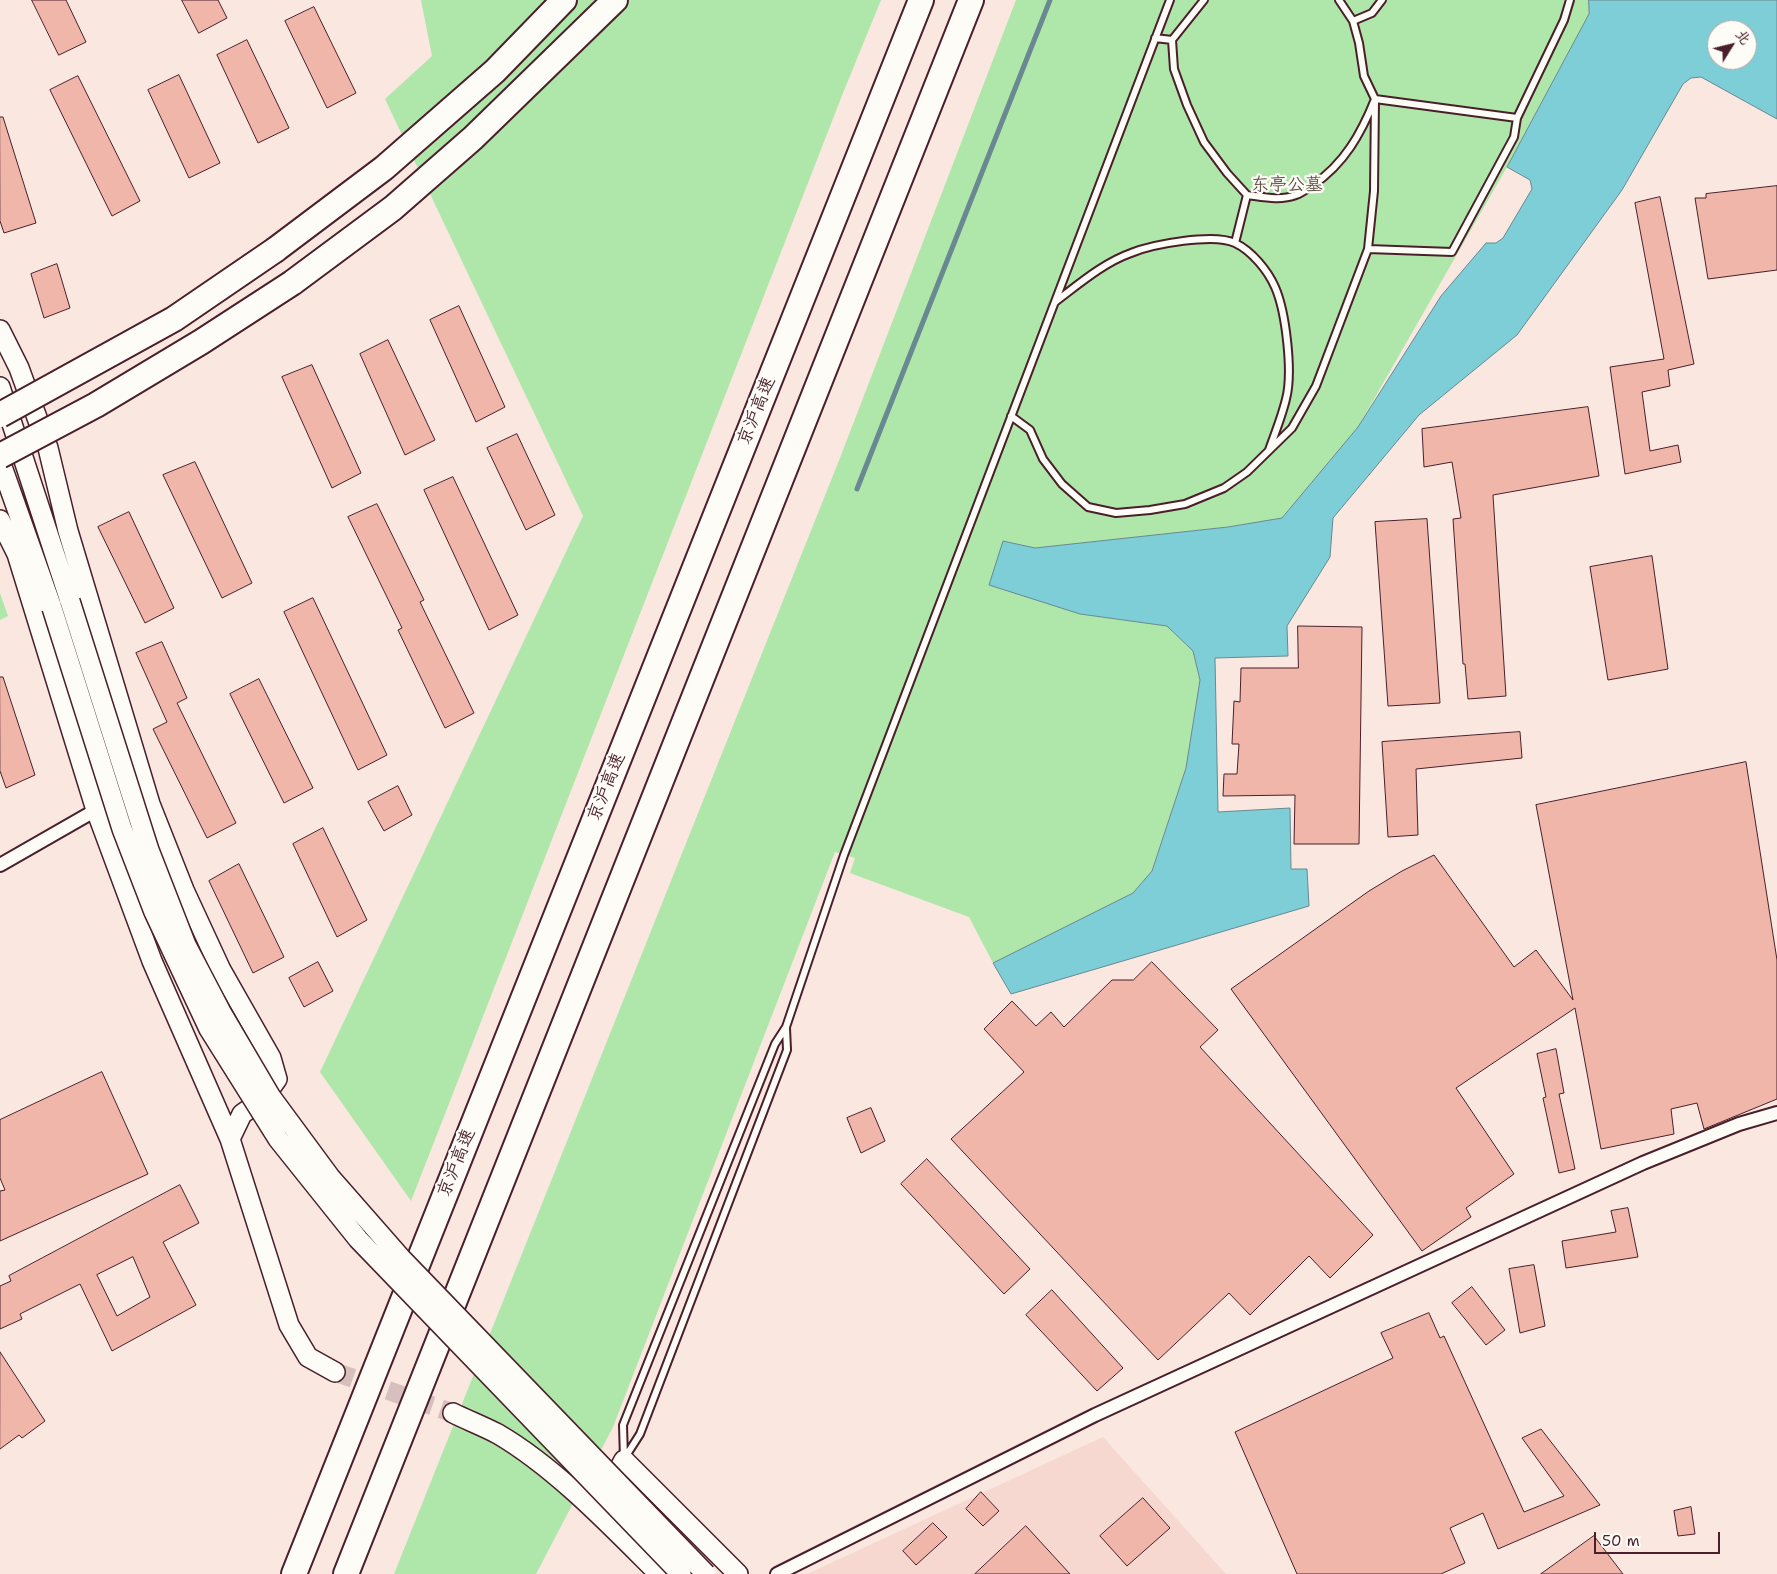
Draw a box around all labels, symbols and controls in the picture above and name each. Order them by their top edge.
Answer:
north arrow [1707,20,1757,70]
text: 北 [1732,26,1755,48]
park label: 东亭公墓 [1251,174,1323,196]
street label: 京沪高速 [734,374,780,448]
street label: 京沪高速 [584,750,630,824]
street label: 京沪高速 [434,1126,480,1200]
scale bar [1597,1522,1723,1554]
text: 50 m [1602,1531,1640,1551]

